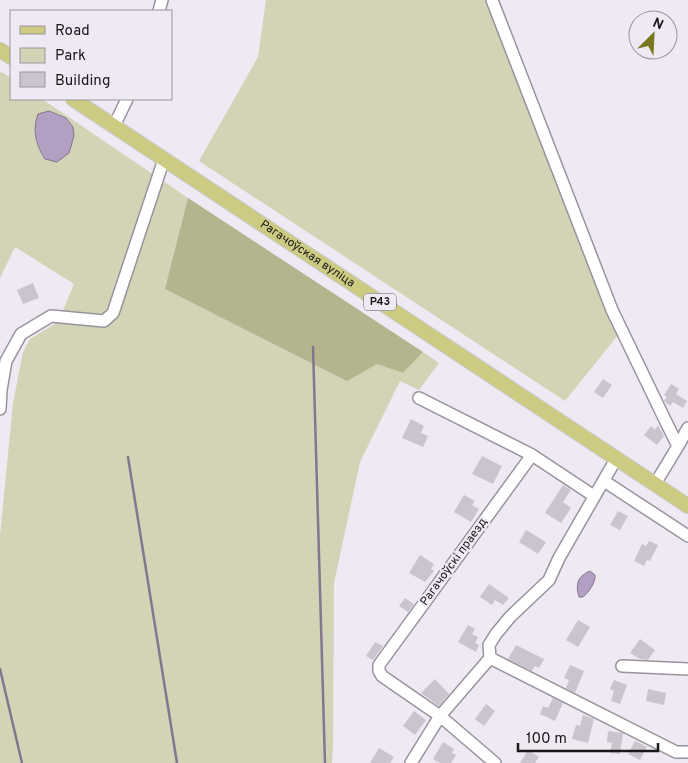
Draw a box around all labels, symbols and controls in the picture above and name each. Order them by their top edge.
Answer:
legend [10,10,172,100]
north arrow [628,10,678,60]
text: N [650,15,666,34]
text: Road [55,22,90,41]
text: Park [55,47,86,66]
text: Building [55,72,110,91]
street label: Рагачоўская вуліца [257,217,358,291]
road number: Р43 [364,294,396,310]
street label: Рагачоўскі праезд [417,515,491,609]
scale bar [518,720,658,752]
text: 100 m [526,730,567,749]

